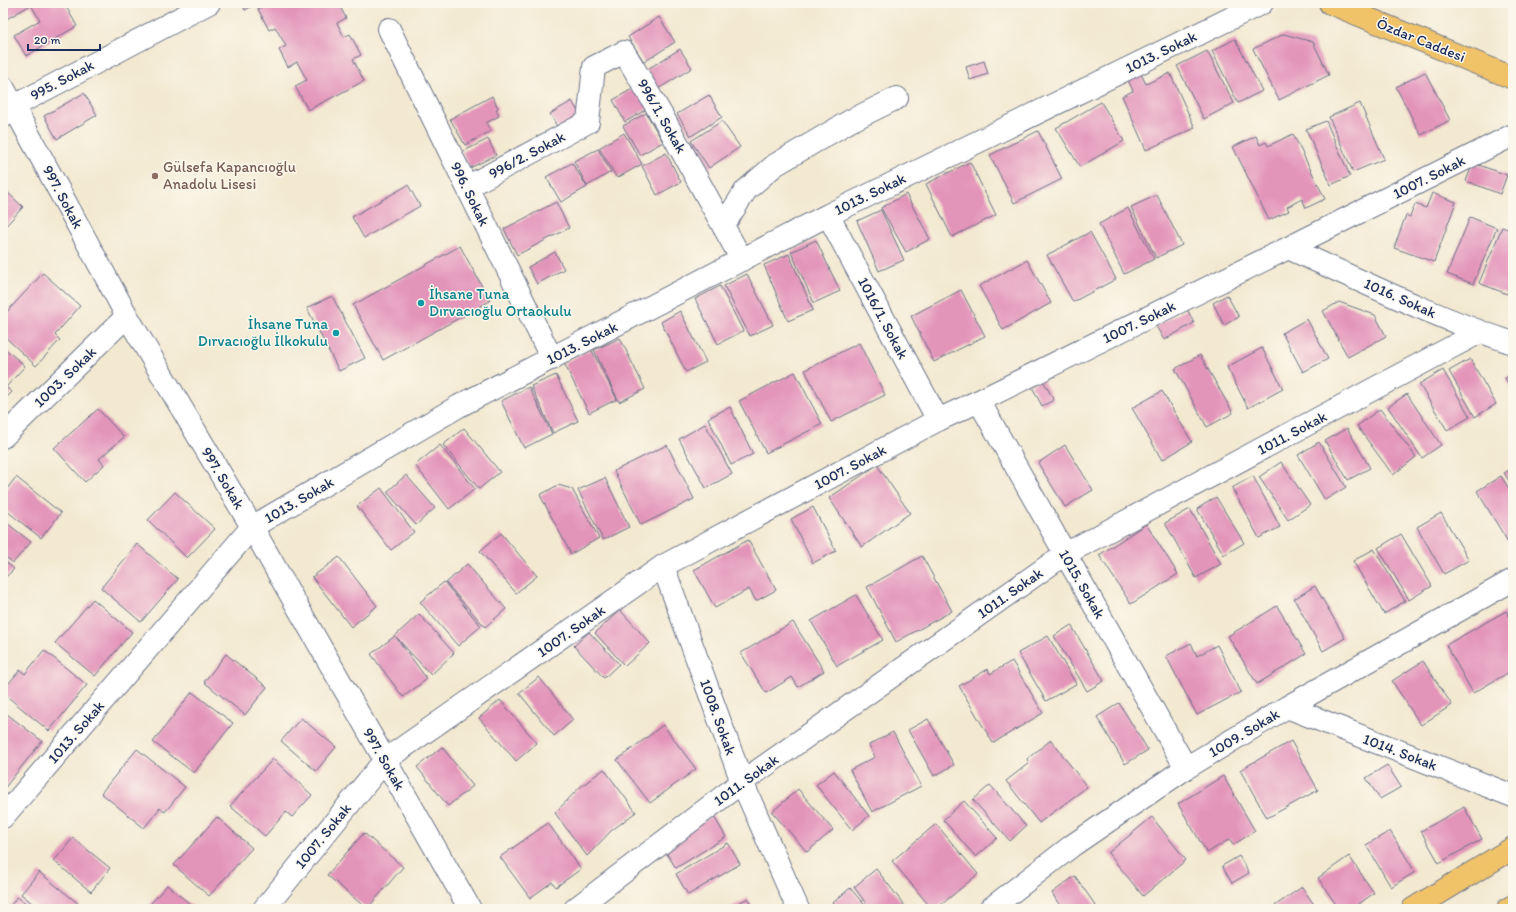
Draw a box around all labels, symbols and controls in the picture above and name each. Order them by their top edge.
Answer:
street label: Özdar Caddesi [1374,14,1468,66]
scale bar [28,26,100,52]
street label: 1013. Sokak [1122,27,1200,77]
text: 20 m [34,33,61,47]
street label: 995. Sokak [27,56,97,104]
street label: 996/1. Sokak [633,76,691,157]
street label: 996/2. Sokak [486,127,569,183]
street label: 1007. Sokak [1390,151,1469,203]
place label: Gülsefa Kapancıoğlu Anadolu Lisesi [163,158,296,193]
street label: 996. Sokak [447,159,493,230]
street label: 997. Sokak [39,162,87,232]
street label: 1013. Sokak [831,169,909,219]
marker: Gülsefa Kapancıoğlu Anadolu Lisesi [150,171,160,181]
street label: 1016/1. Sokak [854,274,912,362]
street label: 1016. Sokak [1361,274,1439,322]
place label: İhsane Tuna Dırvacıoğlu Ortaokulu [429,285,572,320]
street label: 1007. Sokak [1100,296,1179,347]
marker: İhsane Tuna Dırvacıoğlu Ortaokulu [416,298,426,308]
place label: İhsane Tuna Dırvacıoğlu İlkokulu [198,315,328,350]
street label: 1013. Sokak [543,317,621,369]
marker: İhsane Tuna Dırvacıoğlu İlkokulu [331,328,341,338]
street label: 1003. Sokak [30,343,100,411]
street label: 1011. Sokak [1254,407,1330,459]
street label: 1007. Sokak [811,440,889,493]
street label: 997. Sokak [197,444,249,513]
street label: 1013. Sokak [261,473,337,527]
street label: 1015. Sokak [1055,546,1109,622]
street label: 1011. Sokak [974,564,1047,622]
street label: 1007. Sokak [534,601,609,661]
street label: 1008. Sokak [696,677,740,758]
street label: 1013. Sokak [44,697,108,767]
street label: 1009. Sokak [1205,705,1283,761]
street label: 997. Sokak [359,725,409,794]
street label: 1014. Sokak [1360,730,1440,775]
street label: 1011. Sokak [710,750,782,810]
street label: 1007. Sokak [291,799,355,872]

